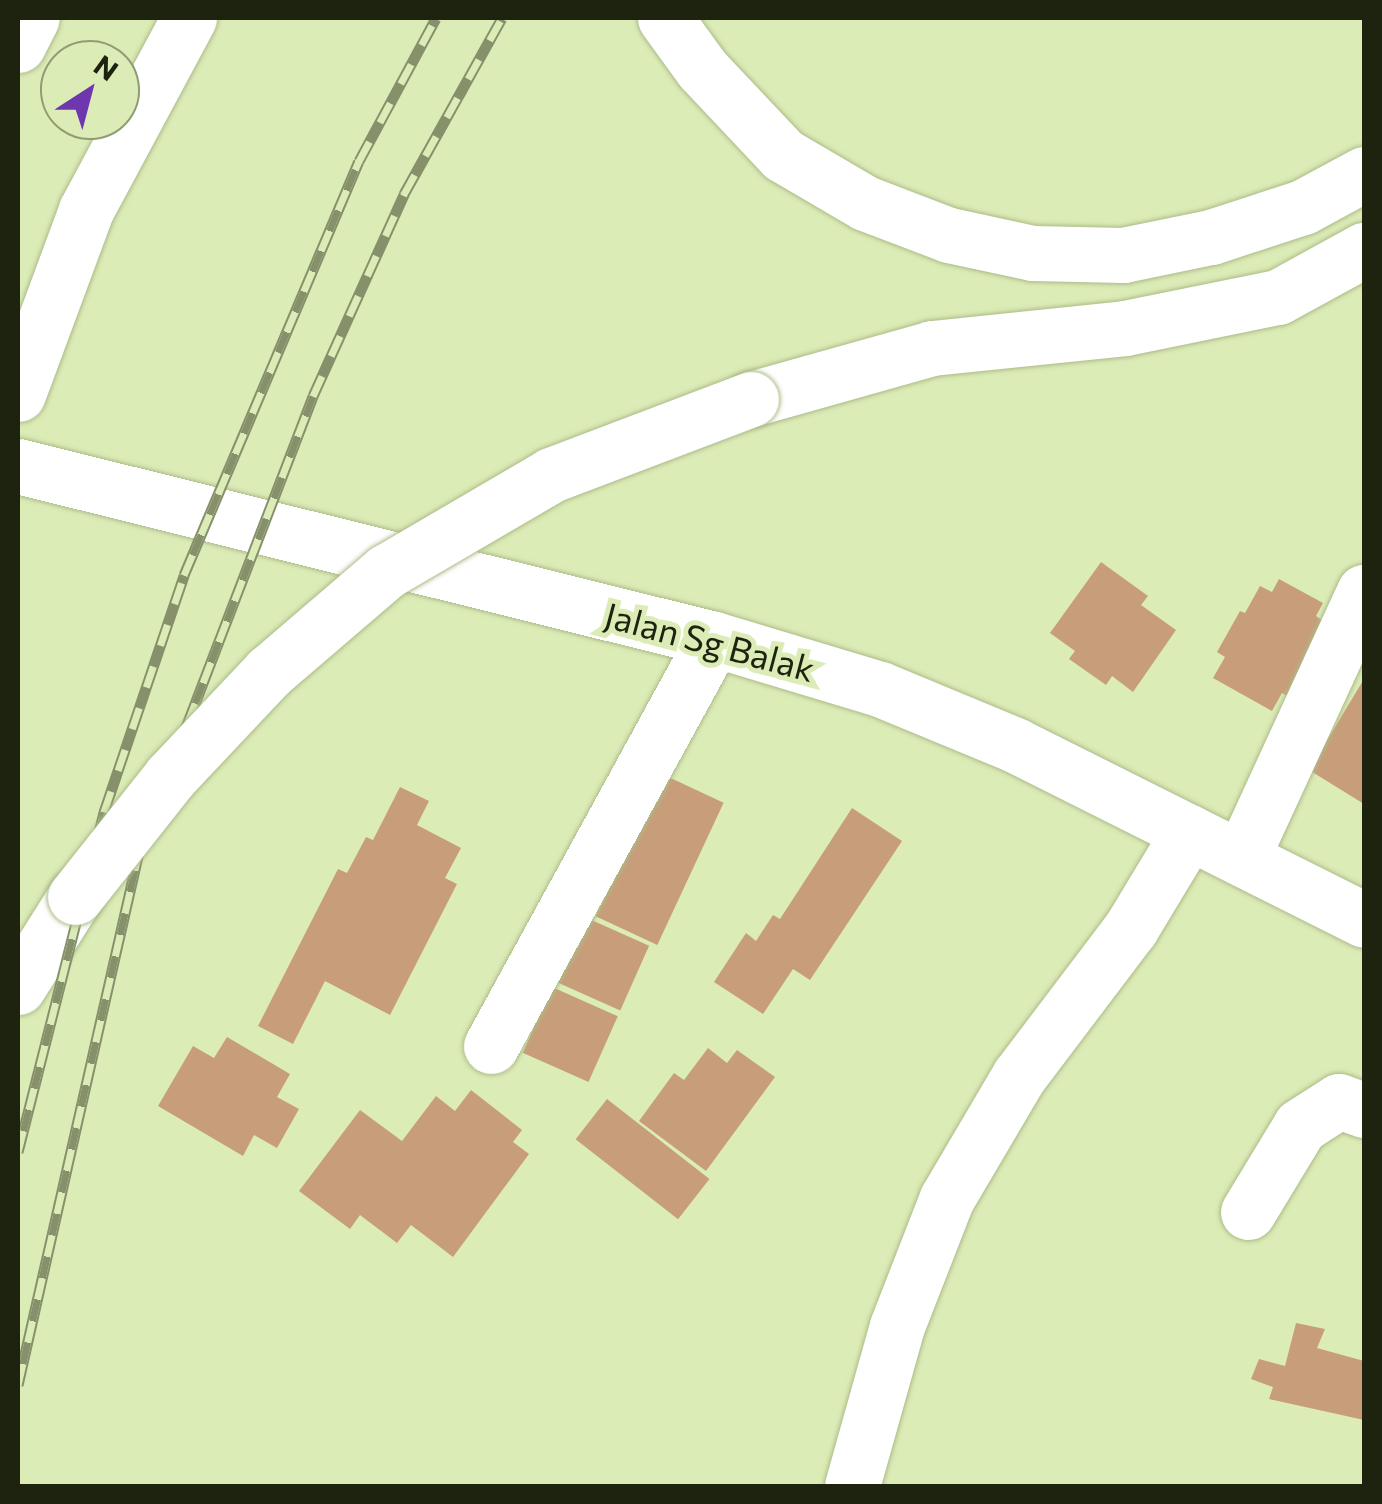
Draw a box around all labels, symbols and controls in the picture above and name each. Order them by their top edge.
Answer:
north arrow [40,40,140,140]
text: N [88,47,125,87]
street label: Jalan Sg Balak [600,593,820,689]

